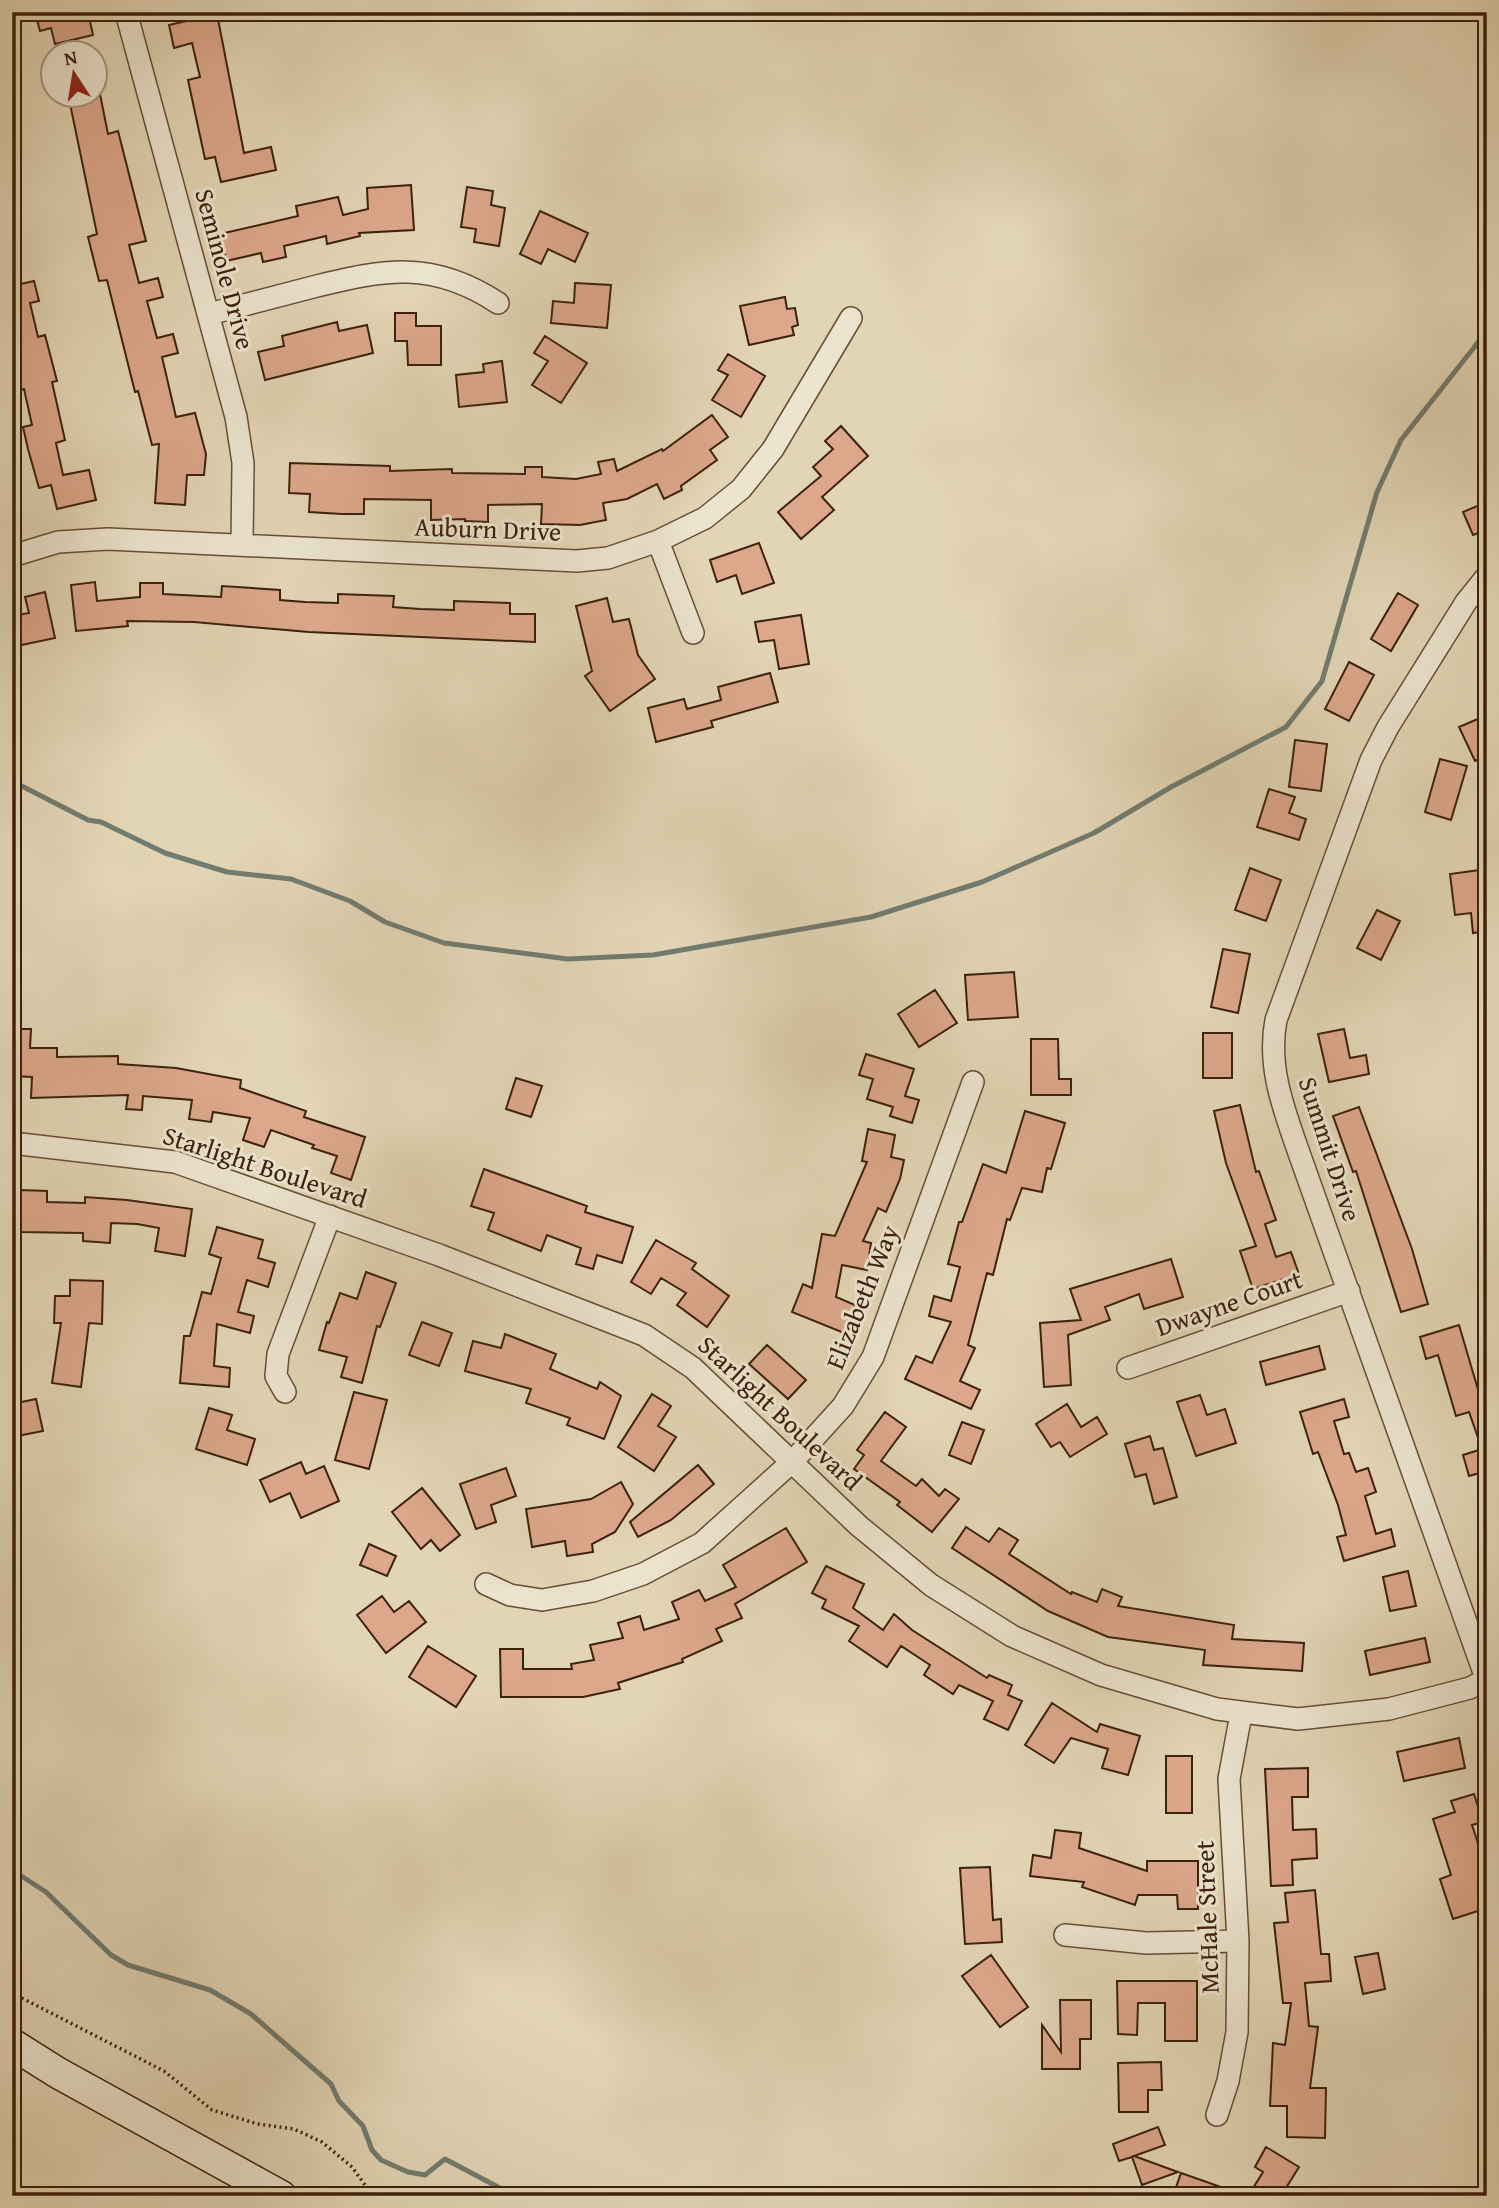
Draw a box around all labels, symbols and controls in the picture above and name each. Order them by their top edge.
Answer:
north arrow [38,38,108,108]
text: N [61,42,80,72]
street label: Seminole Drive [185,184,266,354]
street label: Auburn Drive [414,506,562,551]
street label: Summit Drive [1289,1072,1372,1226]
street label: Starlight Boulevard [158,1115,372,1218]
street label: Elizabeth Way [815,1219,908,1375]
street label: Dwayne Court [1150,1259,1308,1346]
street label: Starlight Boulevard [689,1326,871,1499]
street label: McHale Street [1184,1840,1229,1994]

